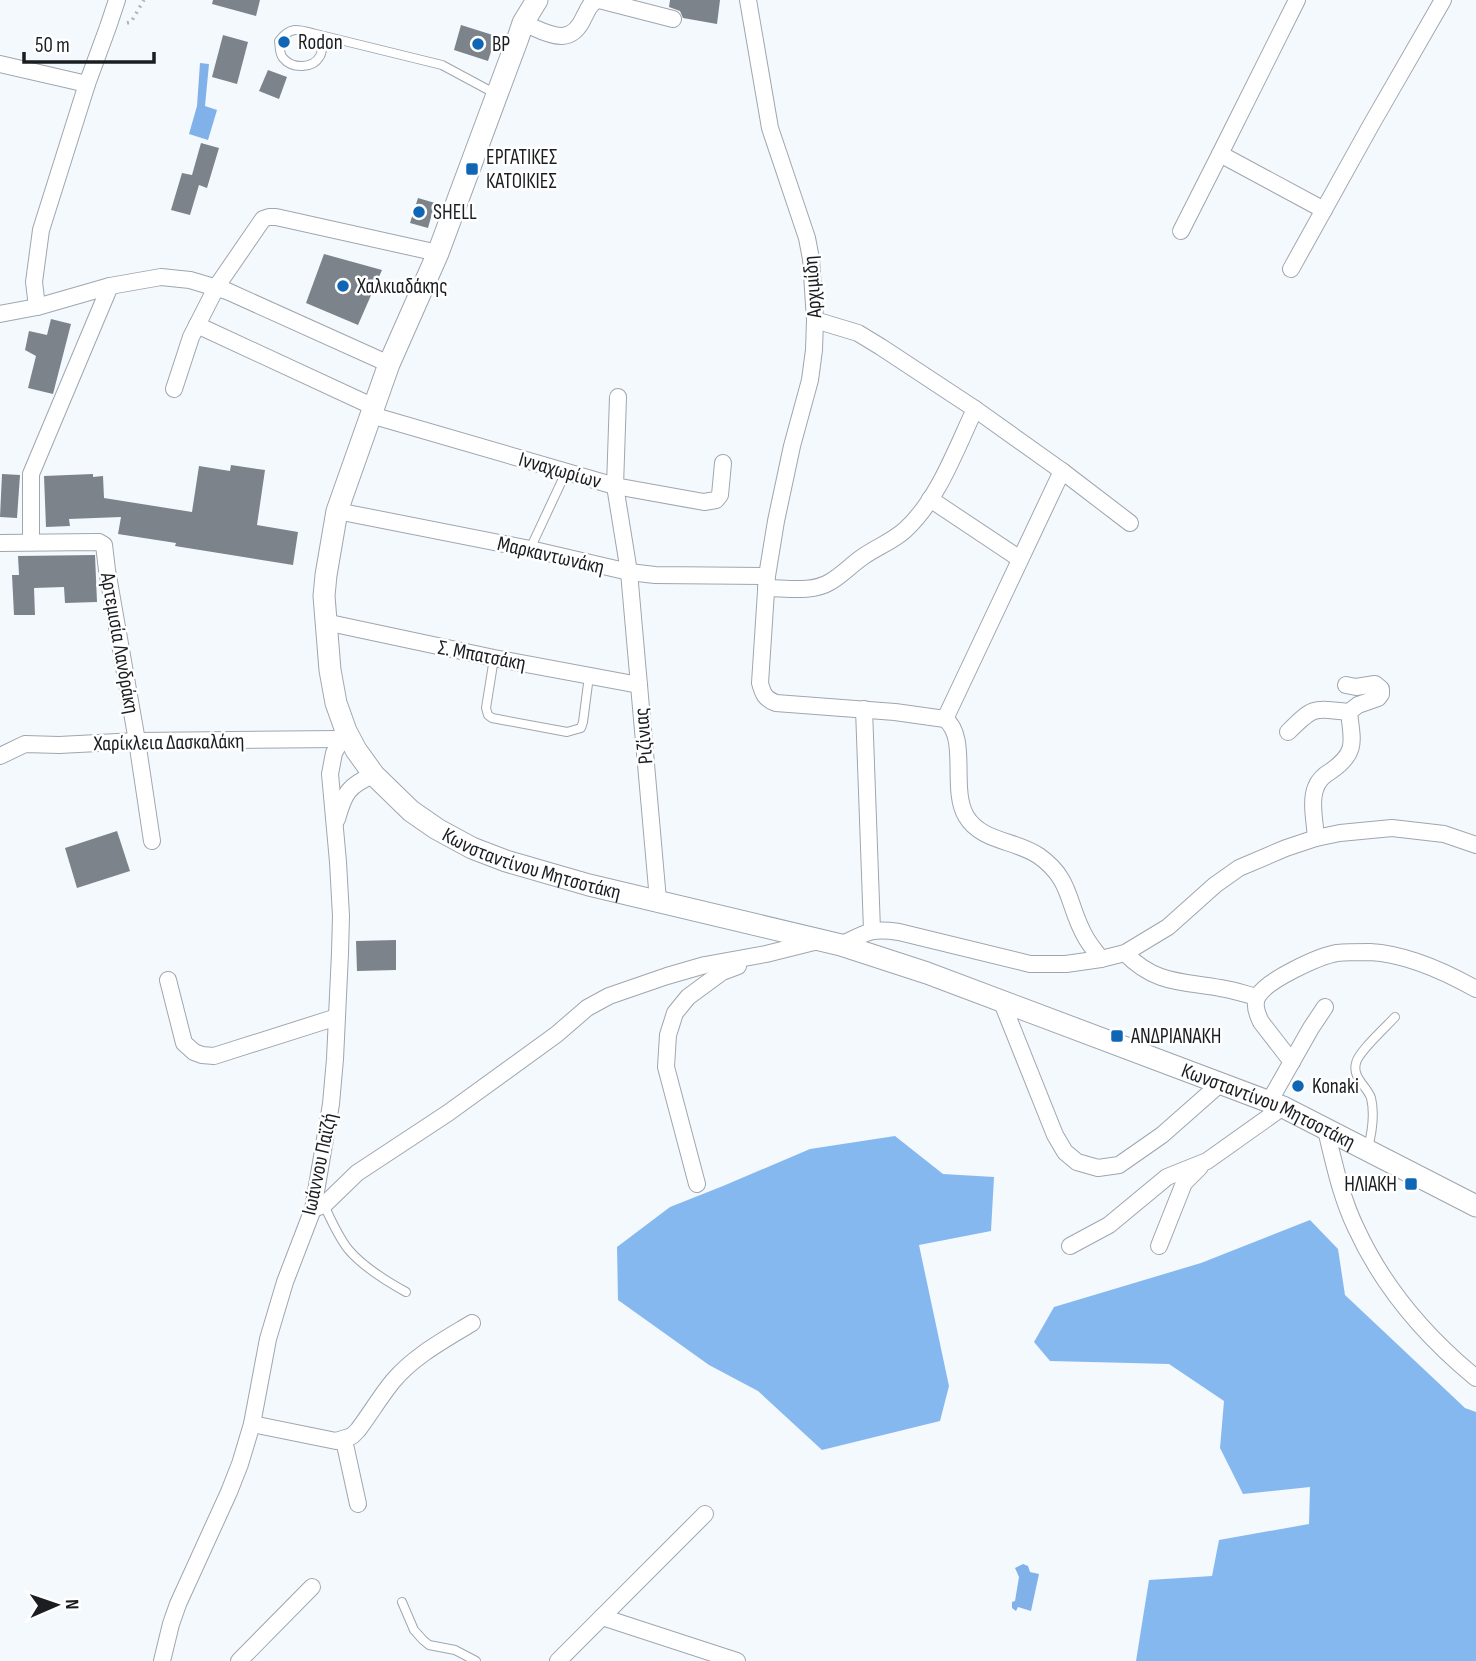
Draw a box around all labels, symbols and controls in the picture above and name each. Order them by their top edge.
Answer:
scale bar [24,21,154,65]
place label: Rodon [298,30,343,55]
place label: BP [492,32,510,57]
text: 50 m [35,33,70,58]
marker: Rodon [276,34,292,50]
marker: BP [470,36,486,52]
place label: ΕΡΓΑΤΙΚΕΣ ΚΑΤΟΙΚΙΕΣ [486,145,557,194]
marker: ΕΡΓΑΤΙΚΕΣ ΚΑΤΟΙΚΙΕΣ [464,161,480,177]
place label: SHELL [433,200,477,225]
marker: SHELL [411,204,427,220]
street label: Αρχιμίδη [798,255,827,320]
place label: Χαλκιαδάκης [356,274,448,299]
marker: Χαλκιαδάκης [335,278,351,294]
street label: Ινναχωρίων [516,447,604,494]
street label: Μαρκαντωνάκη [495,531,607,580]
street label: Αρτεμισία Λανδράκη [95,570,144,716]
street label: Σ. Μπατσάκη [436,635,528,676]
street label: Ριζίνιας [629,707,658,765]
street label: Χαρίκλεια Δασκαλάκη [93,729,244,756]
street label: Κωνσταντίνου Μητσοτάκη [438,822,623,905]
place label: ΑΝΔΡΙΑΝΑΚΗ [1130,1024,1221,1049]
marker: ΑΝΔΡΙΑΝΑΚΗ [1109,1028,1125,1044]
street label: Κωνσταντίνου Μητσοτάκη [1178,1058,1359,1155]
place label: Konaki [1312,1074,1359,1099]
marker: Konaki [1290,1078,1306,1094]
street label: Ιωάννου Παϊζή [297,1111,342,1217]
place label: ΗΛΙΑΚΗ [1344,1172,1397,1197]
marker: ΗΛΙΑΚΗ [1403,1176,1419,1192]
north arrow [21,1570,91,1640]
text: N [60,1599,83,1610]

